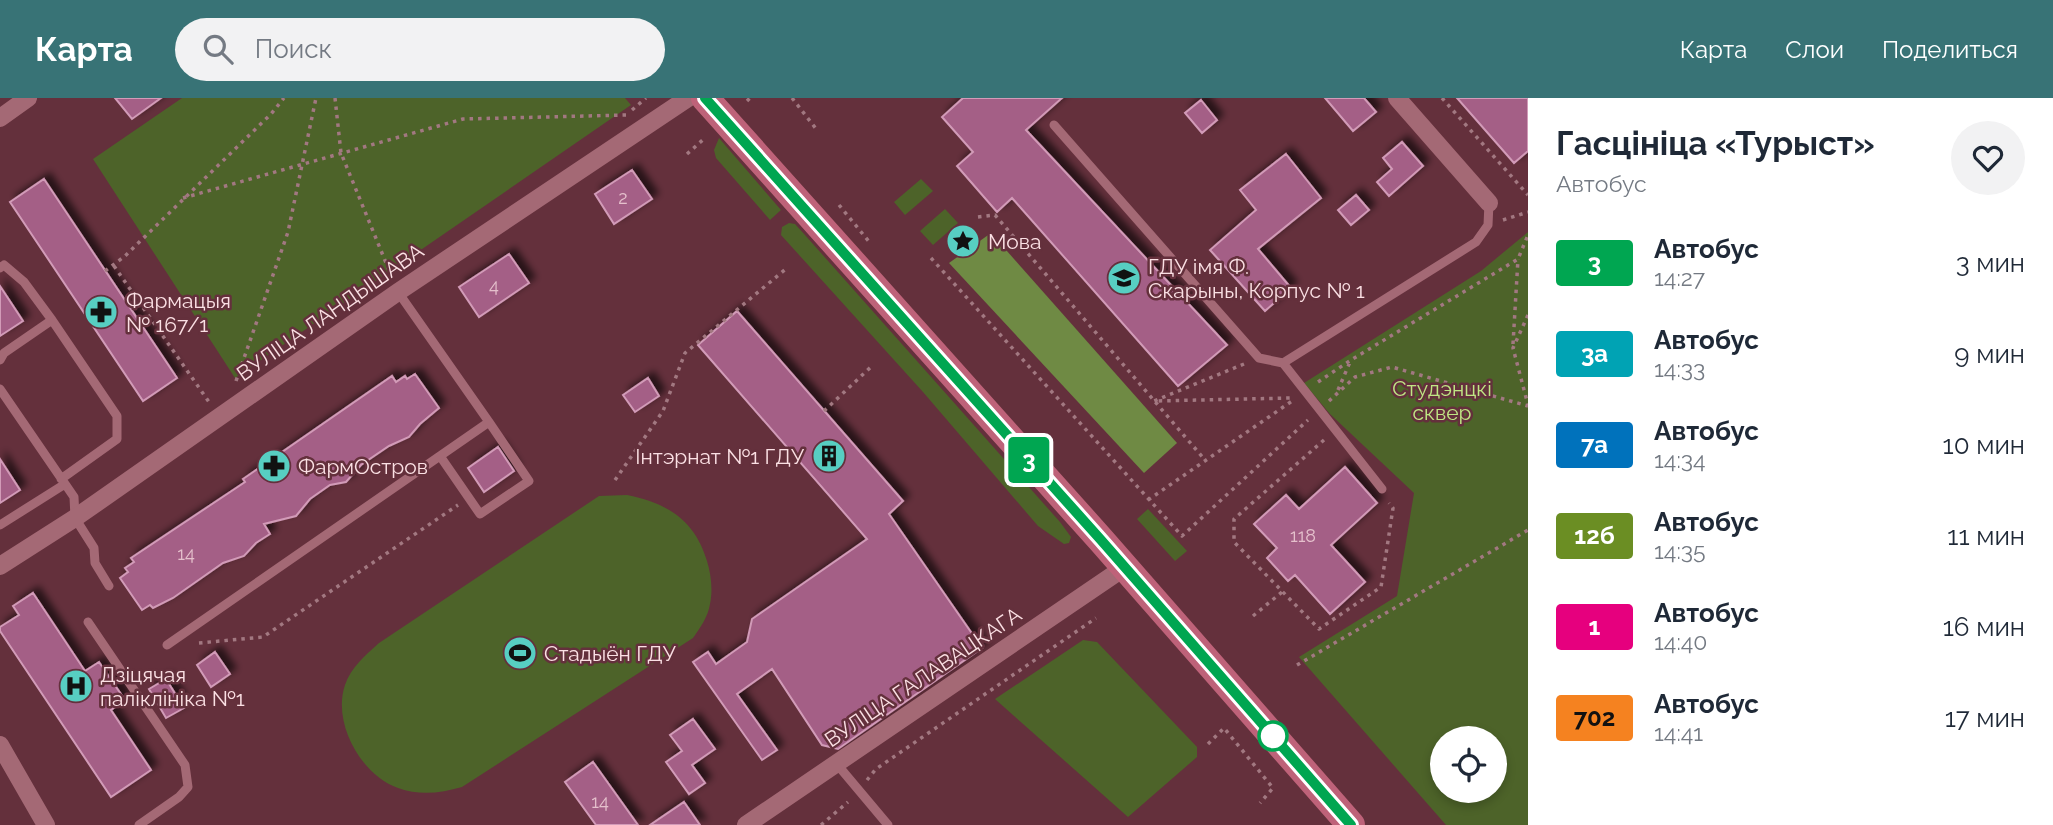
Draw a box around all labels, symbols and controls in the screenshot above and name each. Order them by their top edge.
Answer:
search box [175,18,665,81]
text: Карта [35,30,133,69]
icon: search [199,30,237,68]
text: Поиск [255,34,332,64]
text: Карта [1680,35,1747,64]
text: Слои [1785,35,1844,64]
text: Поделиться [1882,35,2018,64]
button: heart [1951,121,2025,195]
text: Гасцініца «Турыст» [1556,124,1875,163]
text: Автобус [1556,170,1647,197]
house number: 2 [618,187,628,208]
place icon: Мова [944,222,982,260]
place label: Мова [988,229,1041,254]
text: Автобус [1654,234,1759,264]
street label: ВУЛІЦА ЛАНДЫШАВА [232,238,428,386]
text: 3 [1588,248,1601,277]
text: 3 мин [1956,248,2025,278]
place label: ГДУ імя Ф. Скарыны, Корпус № 1 [1148,254,1365,303]
school or university icon: ГДУ імя Ф. Скарыны, Корпус № 1 [1105,259,1143,297]
text: 14:27 [1654,264,1705,291]
house number: 4 [489,275,499,296]
place label: Фармацыя № 167/1 [126,288,231,337]
pharmacy icon: Фармацыя № 167/1 [82,293,120,331]
text: Автобус [1654,325,1759,355]
text: 3а [1581,339,1608,368]
text: 9 мин [1954,339,2025,369]
text: 14:33 [1654,355,1705,382]
park label: Студэнцкі сквер [1392,376,1492,425]
text: Автобус [1654,416,1759,446]
text: 7а [1581,430,1608,459]
text: 10 мин [1943,430,2025,460]
building icon: Інтэрнат №1 ГДУ [810,437,848,475]
line badge: 3 [1006,437,1052,483]
place label: Інтэрнат №1 ГДУ [635,444,805,469]
text: 3 [1022,445,1036,474]
text: 14:34 [1654,446,1706,473]
pharmacy icon: ФармОстров [255,447,293,485]
place label: ФармОстров [298,454,428,479]
text: Автобус [1654,507,1759,537]
text: 12б [1574,521,1615,550]
text: 11 мин [1947,521,2025,551]
house number: 118 [1290,525,1316,546]
text: 14:35 [1654,537,1706,564]
house number: 14 [177,543,195,564]
text: Автобус [1654,598,1759,628]
street label: ВУЛІЦА ГАЛАВАЦКАГА [820,602,1026,752]
text: 1 [1589,612,1600,641]
text: 16 мин [1943,612,2025,642]
text: 14:40 [1654,628,1707,655]
sports icon: Стадыён ГДУ [501,634,539,672]
place label: Стадыён ГДУ [544,641,677,666]
place label: Дзіцячая паліклініка №1 [100,662,245,711]
hospital icon: Дзіцячая паліклініка №1 [57,667,95,705]
text: Автобус [1654,689,1759,719]
text: 702 [1574,703,1615,732]
text: 17 мин [1945,703,2025,733]
text: 14:41 [1654,719,1703,746]
unlabelled marker [1258,721,1288,751]
map controls [1430,726,1507,803]
button: locate [1430,726,1507,803]
house number: 14 [591,791,609,812]

